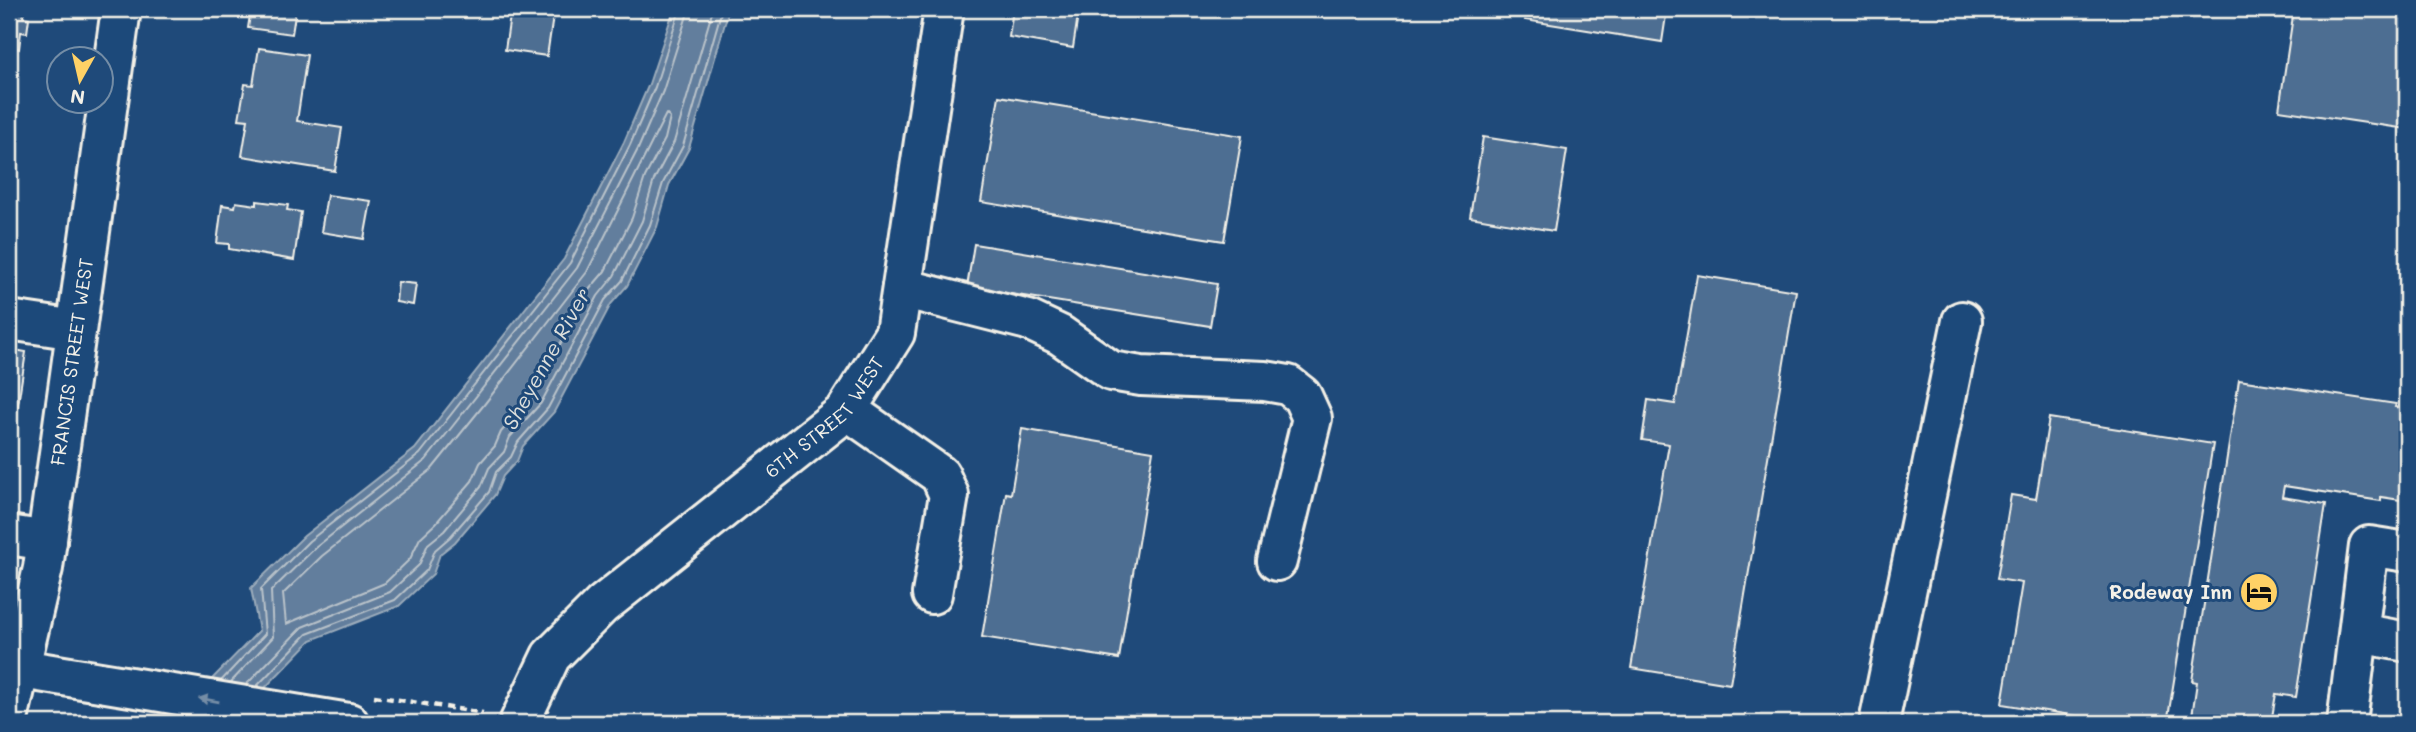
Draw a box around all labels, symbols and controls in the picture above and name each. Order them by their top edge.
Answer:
north arrow [46,46,116,116]
text: N [69,84,86,111]
street label: FRANCIS STREET WEST [44,256,98,467]
water label: Sheyenne River [496,283,596,434]
street label: 6TH STREET WEST [759,351,889,483]
hotel icon: Rodeway Inn [2238,571,2280,613]
place label: Rodeway Inn [2109,579,2232,604]
one-way arrow [198,694,220,705]

